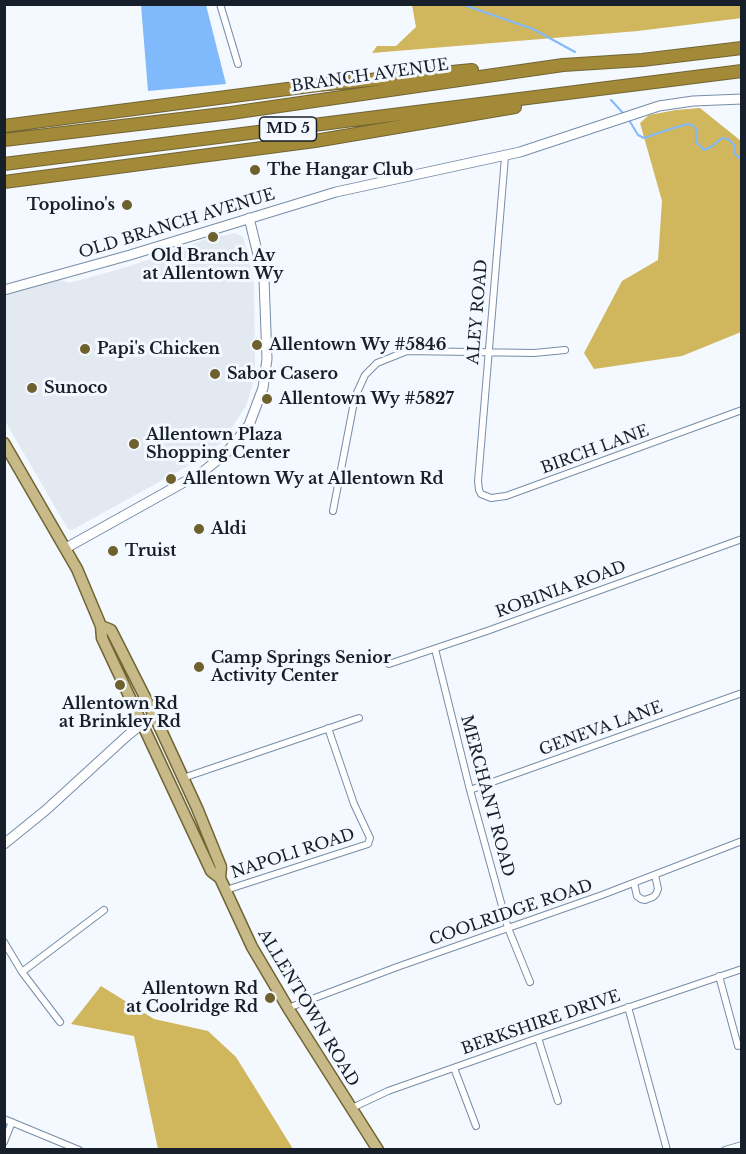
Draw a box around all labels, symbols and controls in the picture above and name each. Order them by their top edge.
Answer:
street label: BRANCH AVENUE [290,55,450,97]
road number: MD 5 [260,117,316,141]
place label: The Hangar Club [267,160,413,180]
marker: The Hangar Club [248,163,262,177]
street label: OLD BRANCH AVENUE [77,185,277,263]
place label: Topolino's [27,195,115,215]
marker: Topolino's [120,198,134,212]
marker: Old Branch Av at Allentown Wy [206,230,220,244]
place label: Old Branch Av at Allentown Wy [143,246,283,284]
street label: ALEY ROAD [464,259,492,365]
place label: Allentown Wy #5846 [269,335,447,355]
marker: Allentown Wy #5846 [250,338,264,352]
place label: Papi's Chicken [97,339,220,359]
marker: Papi's Chicken [78,342,92,356]
place label: Sabor Casero [227,364,338,384]
marker: Sabor Casero [208,367,222,381]
place label: Sunoco [44,378,108,398]
marker: Sunoco [25,381,39,395]
place label: Allentown Wy #5827 [279,389,454,409]
marker: Allentown Wy #5827 [260,392,274,406]
street label: BIRCH LANE [538,422,652,478]
place label: Allentown Plaza Shopping Center [146,425,290,463]
marker: Allentown Plaza Shopping Center [127,437,141,451]
place label: Allentown Wy at Allentown Rd [183,469,444,489]
marker: Allentown Wy at Allentown Rd [164,472,178,486]
place label: Aldi [211,519,247,539]
marker: Aldi [192,522,206,536]
place label: Truist [125,541,176,561]
marker: Truist [106,544,120,558]
street label: ROBINIA ROAD [493,557,629,623]
place label: Camp Springs Senior Activity Center [211,648,391,686]
marker: Camp Springs Senior Activity Center [192,660,206,674]
marker: Allentown Rd at Brinkley Rd [113,678,127,692]
place label: Allentown Rd at Brinkley Rd [59,694,181,732]
street label: GENEVA LANE [537,698,665,760]
street label: MERCHANT ROAD [456,713,518,879]
street label: NAPOLI ROAD [229,825,357,883]
street label: COOLRIDGE ROAD [427,876,595,950]
street label: ALLENTOWN ROAD [253,926,363,1090]
place label: Allentown Rd at Coolridge Rd [126,979,258,1017]
street label: BERKSHIRE DRIVE [459,987,623,1059]
marker: Allentown Rd at Coolridge Rd [263,991,277,1005]

